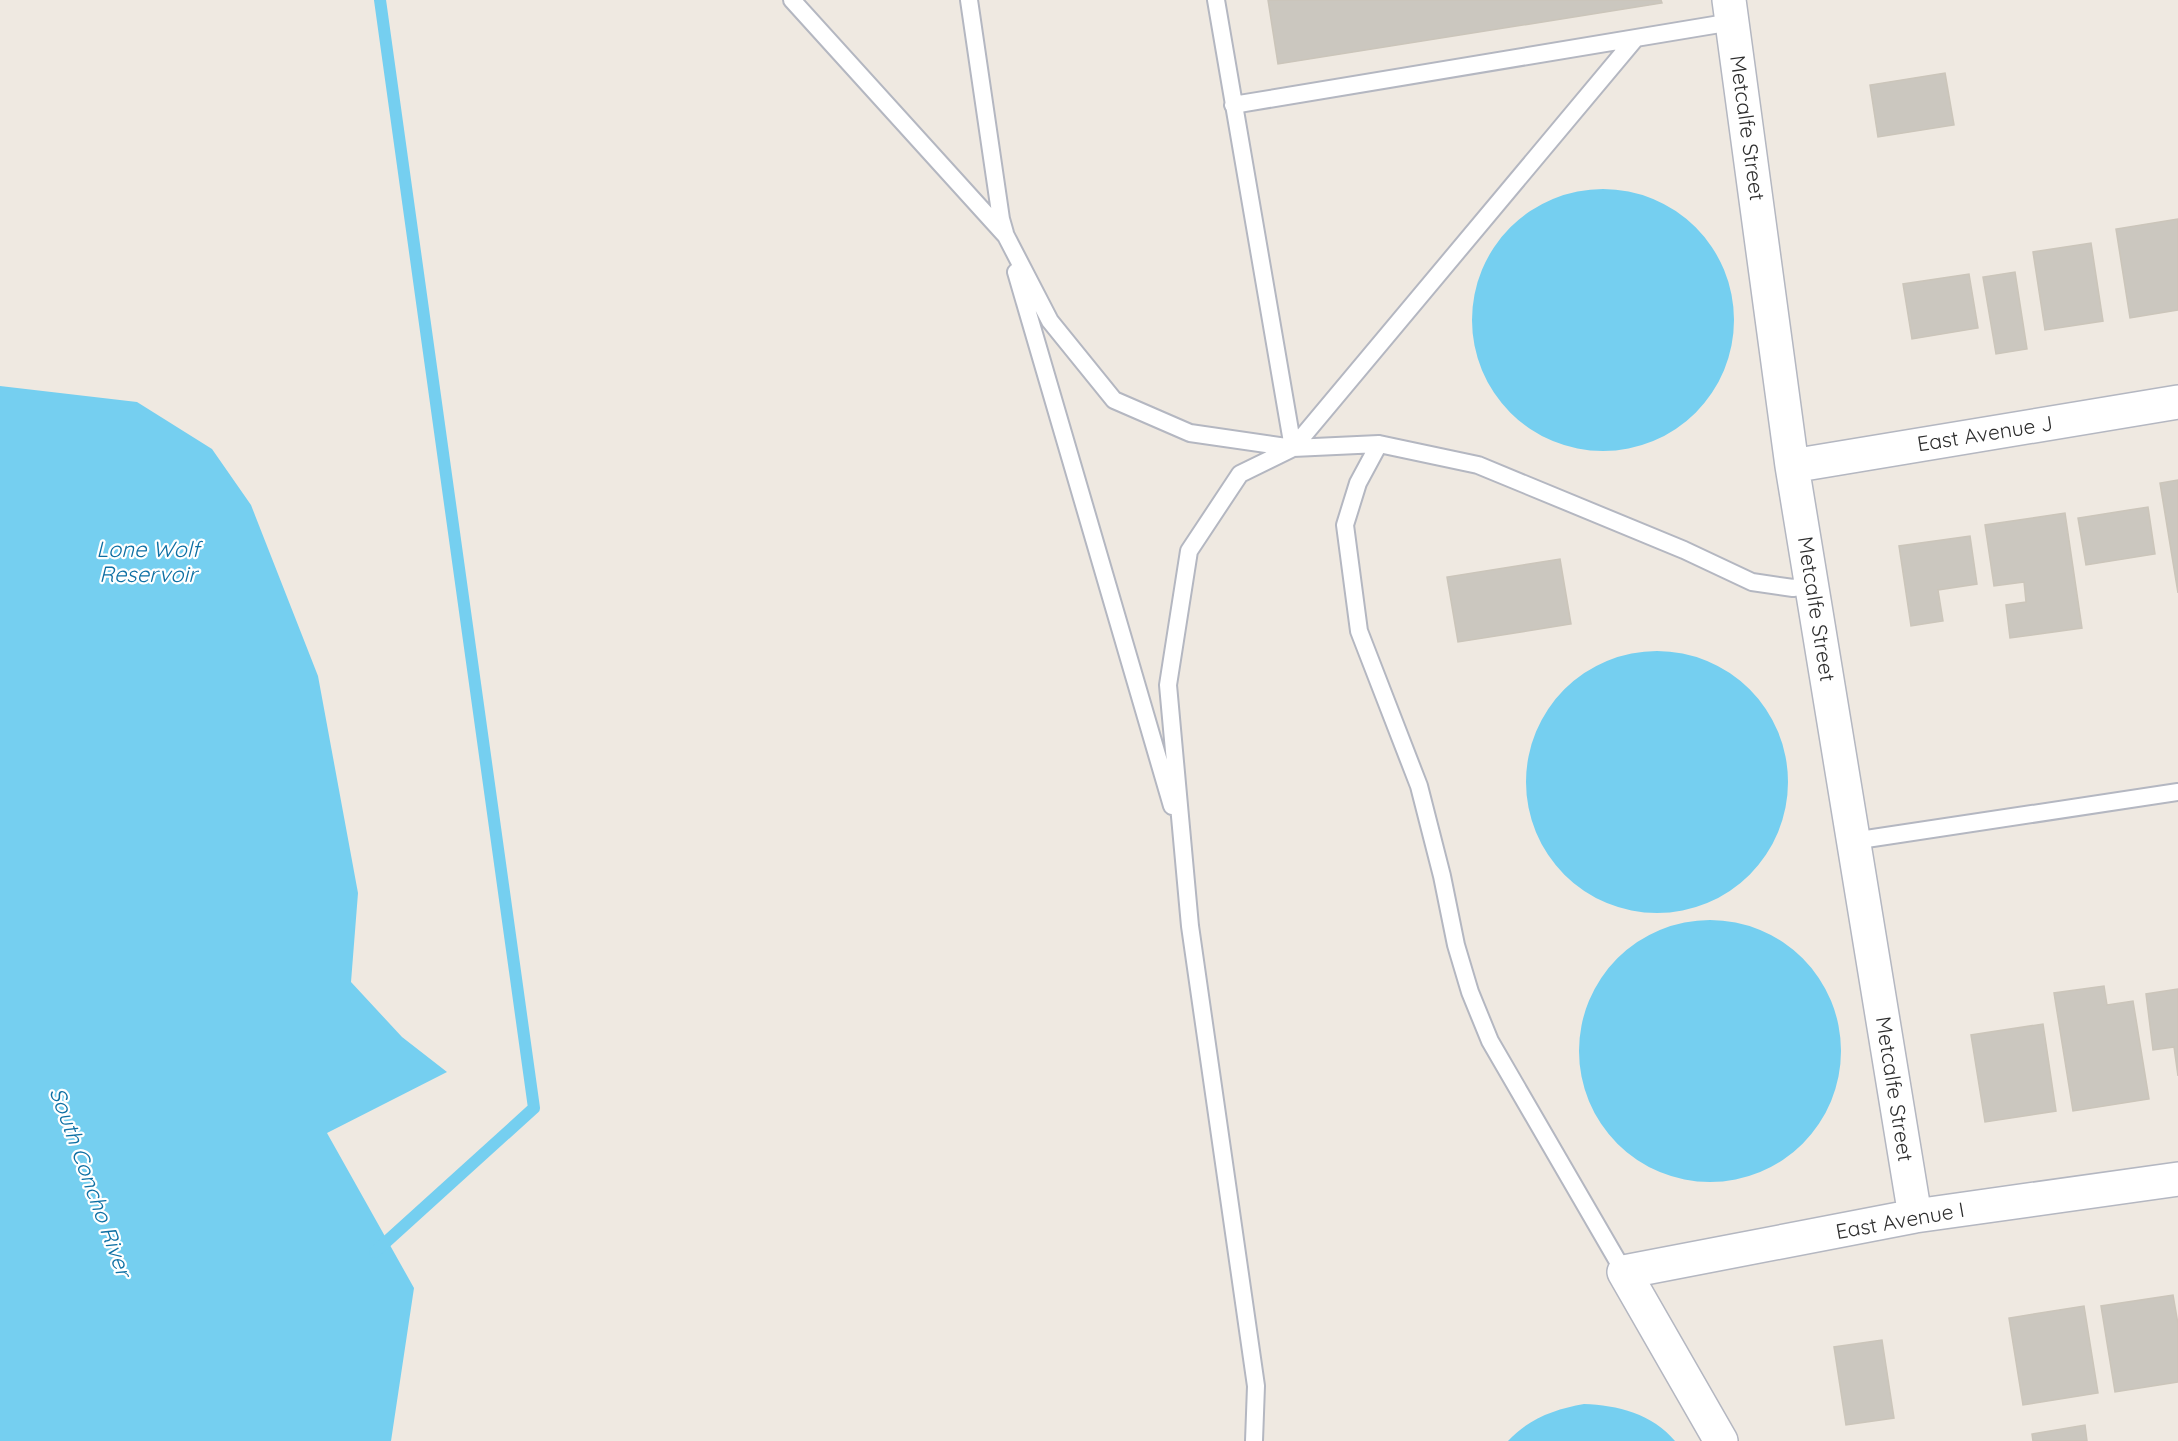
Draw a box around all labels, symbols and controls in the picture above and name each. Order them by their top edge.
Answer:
street label: Metcalfe Street [1725,54,1771,202]
street label: East Avenue J [1915,409,2054,457]
street label: Metcalfe Street [1793,534,1841,683]
water label: Lone Wolf Reservoir [96,535,204,588]
street label: Metcalfe Street [1871,1014,1919,1163]
water label: South Concho River [44,1083,139,1283]
street label: East Avenue I [1833,1196,1966,1244]

